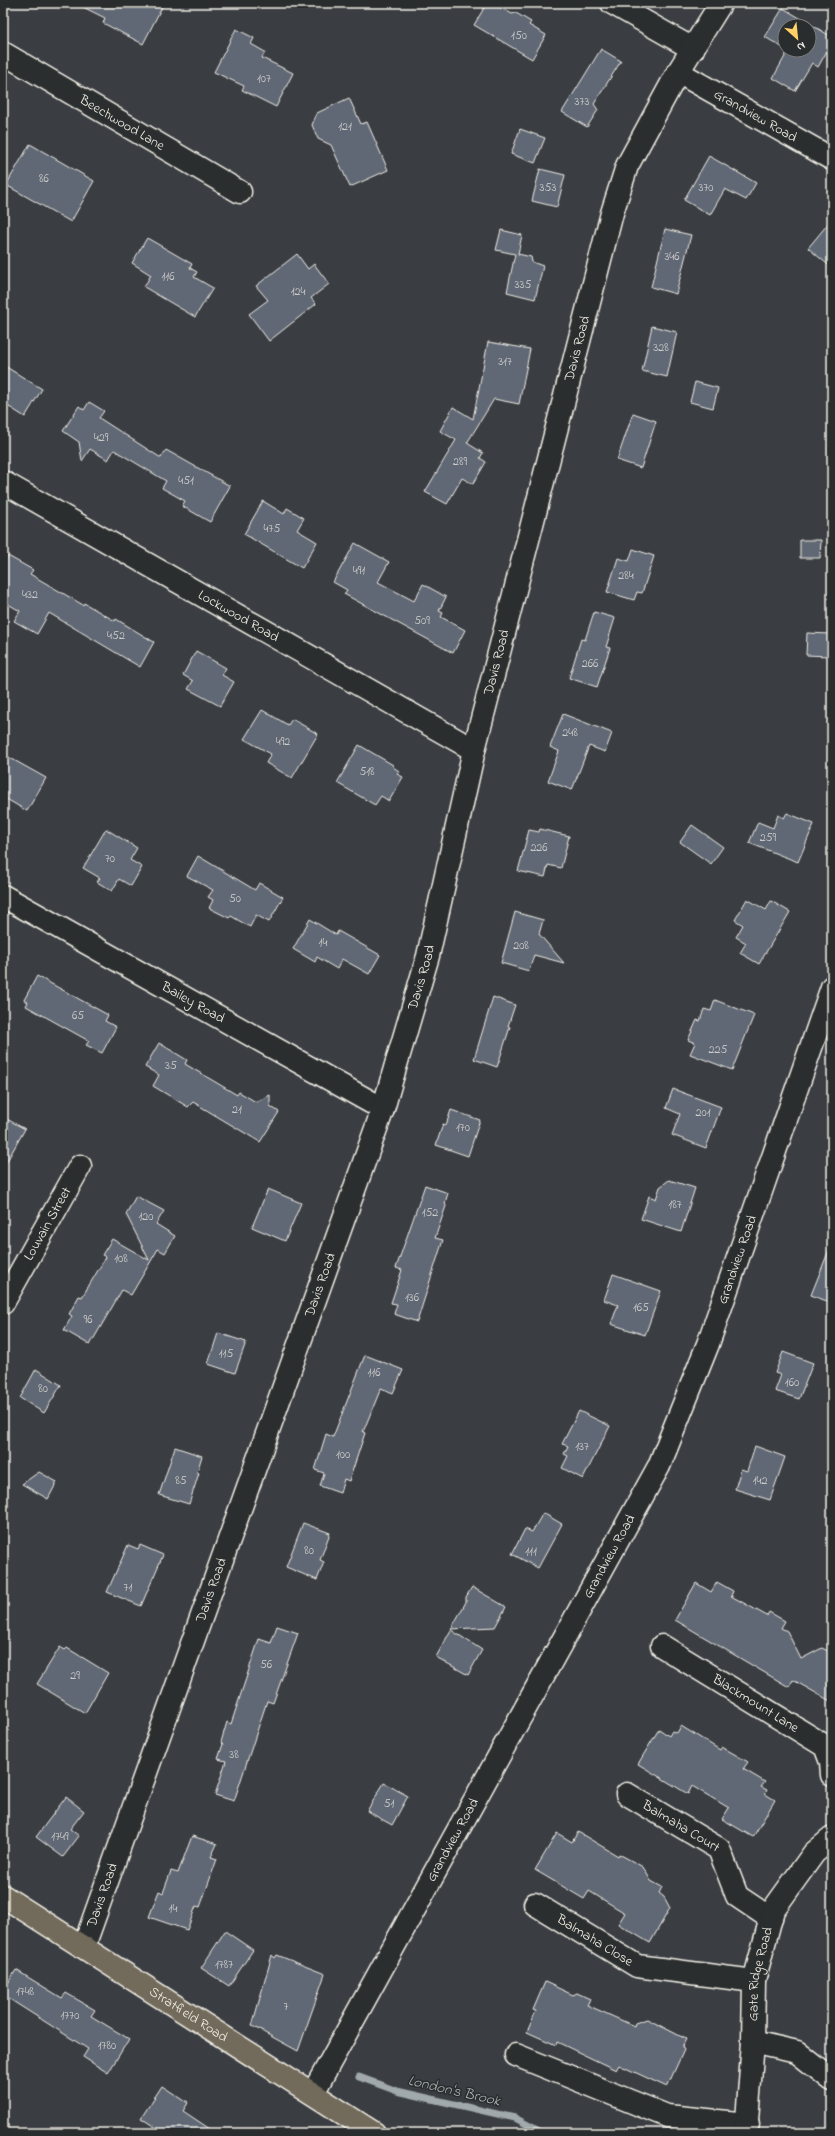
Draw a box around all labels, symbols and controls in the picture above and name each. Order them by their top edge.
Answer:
north arrow [777,18,817,58]
house number: 150 [511,27,527,45]
text: N [794,37,808,55]
house number: 107 [257,70,271,88]
street label: Grandview Road [710,84,801,148]
street label: Beechwood Lane [75,89,169,156]
house number: 373 [575,93,589,111]
house number: 121 [338,118,352,136]
house number: 86 [39,170,50,188]
house number: 353 [540,179,556,197]
house number: 370 [698,179,714,197]
house number: 346 [664,248,680,266]
house number: 116 [162,268,175,286]
house number: 335 [515,276,532,294]
house number: 124 [291,283,305,301]
street label: Davis Road [558,313,596,384]
house number: 328 [653,339,669,357]
house number: 317 [498,353,512,371]
house number: 429 [94,429,109,447]
house number: 289 [453,453,467,471]
house number: 451 [178,472,194,490]
house number: 475 [264,520,281,538]
house number: 491 [353,562,365,580]
house number: 284 [618,567,634,585]
street label: Lockwood Road [194,585,283,648]
house number: 432 [22,586,38,604]
house number: 509 [414,612,430,630]
house number: 452 [107,627,125,645]
street label: Davis Road [478,627,515,698]
house number: 266 [582,655,599,673]
house number: 248 [562,724,578,742]
house number: 492 [276,733,290,751]
house number: 518 [359,763,375,781]
house number: 259 [760,829,777,847]
house number: 226 [530,839,548,857]
house number: 70 [105,850,115,868]
house number: 50 [229,890,241,908]
house number: 14 [319,934,327,952]
house number: 208 [513,937,529,955]
street label: Davis Road [402,943,441,1013]
street label: Bailey Road [157,976,229,1029]
house number: 65 [72,1007,84,1025]
house number: 225 [709,1041,728,1059]
house number: 35 [165,1057,177,1075]
house number: 21 [232,1101,242,1119]
house number: 201 [696,1104,711,1122]
house number: 170 [456,1119,470,1137]
street label: Louvain Street [18,1183,77,1264]
house number: 187 [668,1196,682,1214]
house number: 152 [422,1204,438,1222]
house number: 120 [139,1208,153,1226]
street label: Grandview Road [712,1212,763,1307]
house number: 108 [114,1250,128,1268]
street label: Davis Road [299,1250,341,1321]
house number: 136 [405,1289,420,1307]
house number: 165 [633,1299,649,1317]
house number: 96 [84,1311,93,1329]
house number: 115 [219,1345,233,1363]
house number: 116 [368,1364,381,1382]
house number: 160 [785,1374,799,1392]
house number: 80 [38,1380,48,1398]
house number: 137 [575,1438,589,1456]
house number: 100 [336,1446,350,1464]
house number: 85 [175,1472,187,1490]
house number: 142 [753,1472,767,1490]
street label: Grandview Road [578,1510,641,1602]
house number: 80 [304,1542,314,1560]
house number: 111 [525,1543,537,1561]
street label: Davis Road [190,1555,232,1626]
house number: 71 [124,1579,133,1597]
house number: 56 [260,1656,273,1674]
house number: 29 [70,1667,80,1685]
street label: Blackmount Lane [708,1668,804,1738]
house number: 38 [229,1746,239,1764]
street label: Grandview Road [421,1794,484,1886]
street label: Balmaha Court [637,1794,724,1858]
house number: 51 [384,1795,395,1813]
house number: 1749 [51,1828,69,1846]
street label: Davis Road [81,1860,123,1931]
house number: 14 [169,1900,177,1918]
street label: Balmaha Close [552,1908,638,1972]
street label: Gate Ridge Road [743,1925,779,2021]
house number: 1787 [215,1956,233,1974]
street label: Stratfield Road [145,1981,232,2048]
house number: 1748 [16,1983,35,2001]
house number: 7 [284,1998,289,2016]
house number: 1770 [61,2007,79,2025]
house number: 1780 [98,2037,116,2055]
water label: London's Brook [406,2070,504,2113]

